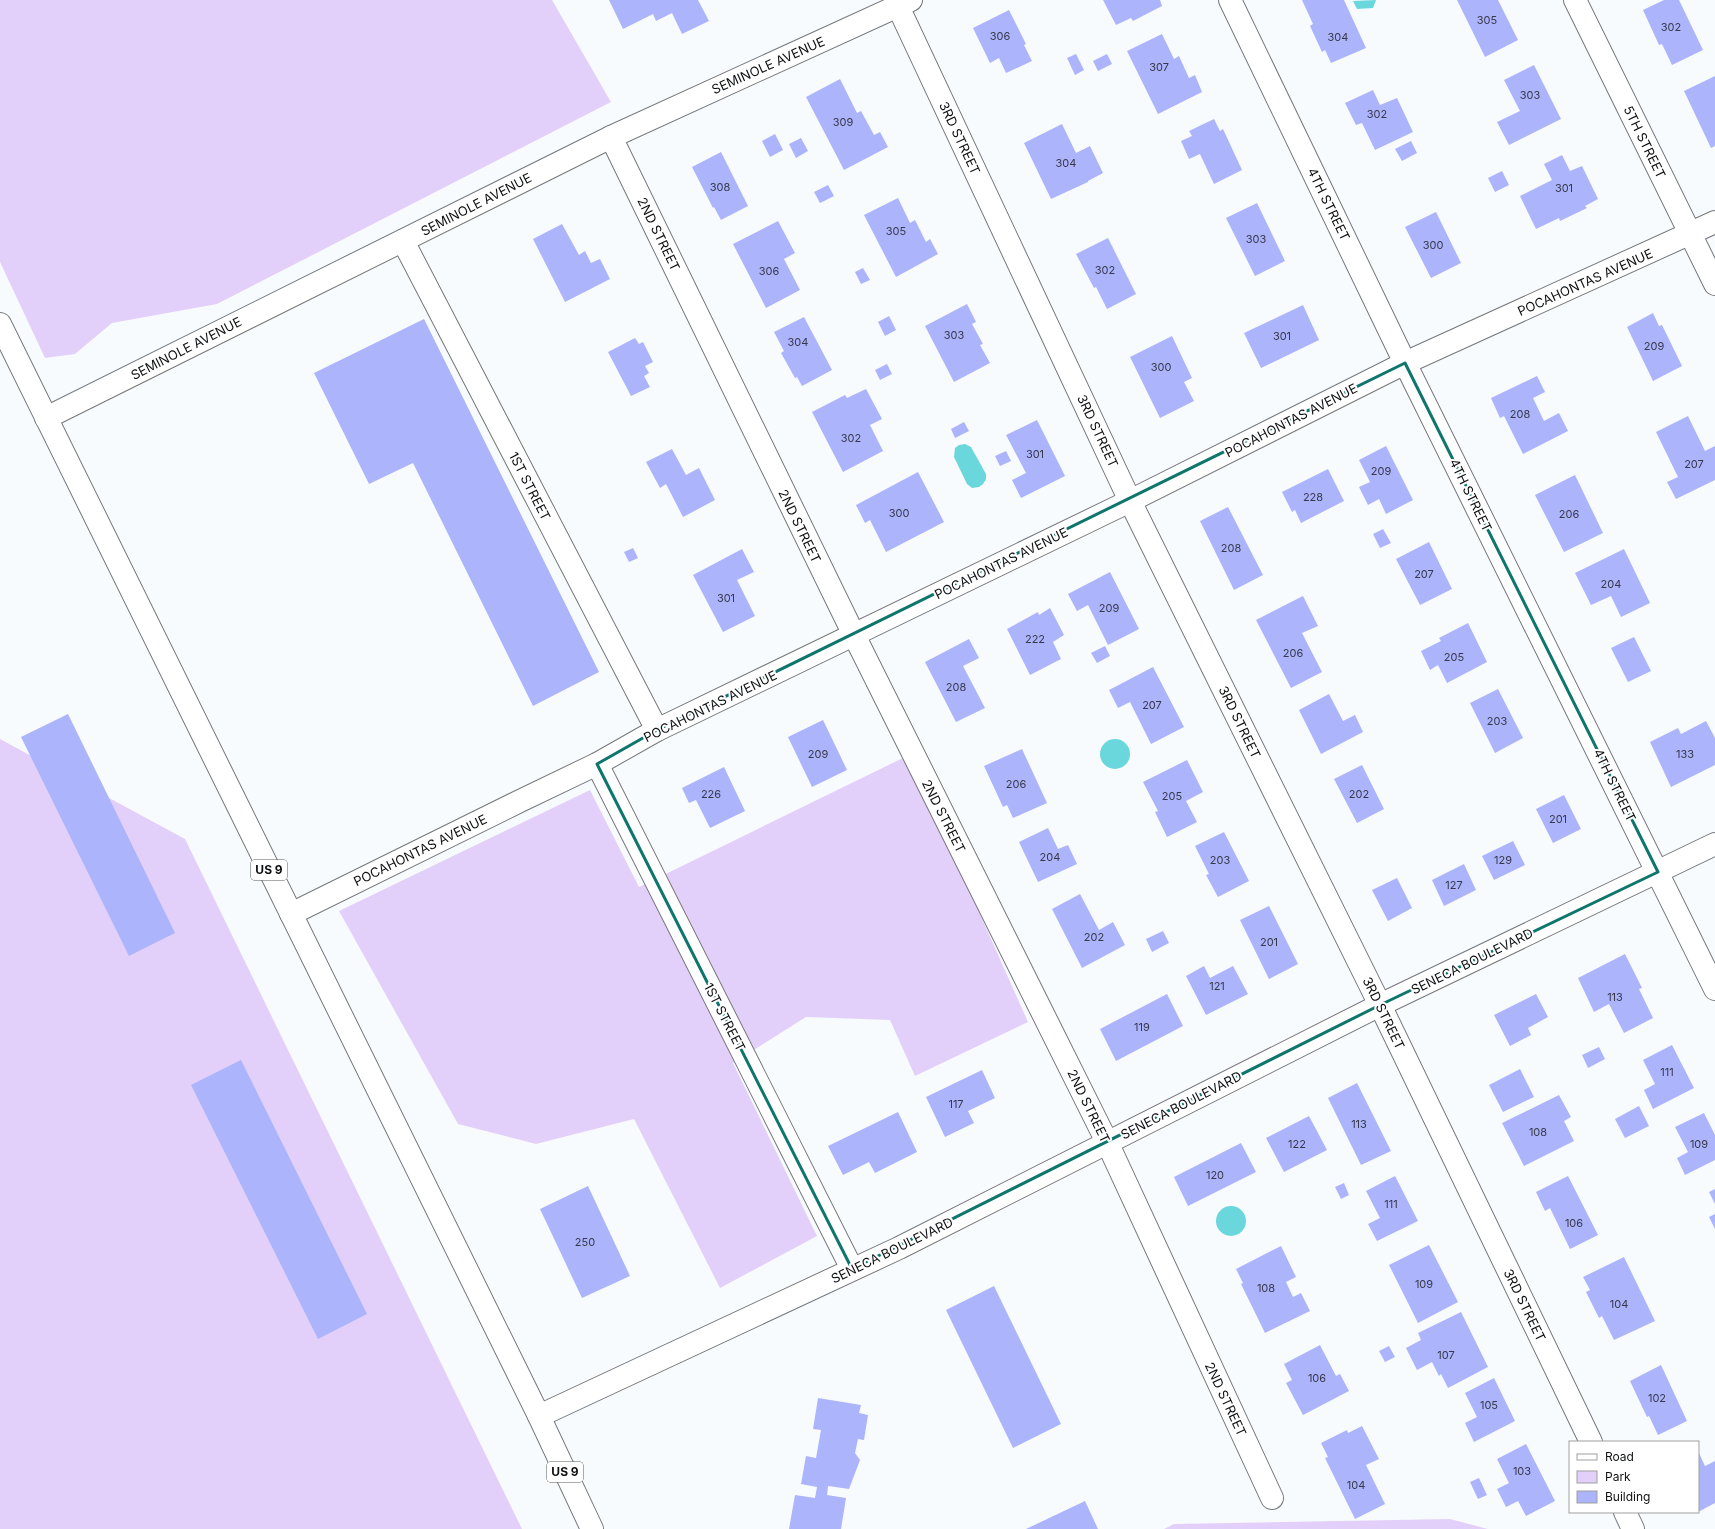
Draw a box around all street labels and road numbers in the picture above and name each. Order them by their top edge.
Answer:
street label: SEMINOLE AVENUE [709,33,827,97]
street label: 3RD STREET [936,99,984,177]
street label: 5TH STREET [1621,103,1669,181]
street label: 4TH STREET [1304,165,1354,243]
street label: SEMINOLE AVENUE [418,169,534,239]
street label: 2ND STREET [634,195,684,273]
street label: POCAHONTAS AVENUE [1515,245,1655,319]
street label: SEMINOLE AVENUE [128,313,244,383]
street label: POCAHONTAS AVENUE [1222,380,1360,460]
street label: 3RD STREET [1074,392,1122,470]
street label: 1ST STREET [506,449,554,523]
street label: 4TH STREET [1446,456,1496,534]
street label: 2ND STREET [775,487,825,565]
street label: POCAHONTAS AVENUE [932,524,1070,602]
street label: POCAHONTAS AVENUE [641,667,779,745]
street label: 3RD STREET [1216,683,1264,761]
street label: 4TH STREET [1590,746,1640,824]
street label: 2ND STREET [919,777,969,855]
street label: POCAHONTAS AVENUE [351,811,489,889]
road number: US 9 [251,860,287,880]
street label: SENECA BOULEVARD [1408,925,1536,997]
street label: 3RD STREET [1360,974,1408,1052]
street label: 1ST STREET [701,980,749,1054]
street label: 2ND STREET [1064,1067,1114,1145]
street label: SENECA BOULEVARD [1118,1068,1244,1142]
street label: SENECA BOULEVARD [828,1214,956,1286]
street label: 3RD STREET [1501,1266,1549,1344]
street label: 2ND STREET [1202,1359,1250,1439]
road number: US 9 [547,1462,583,1482]

